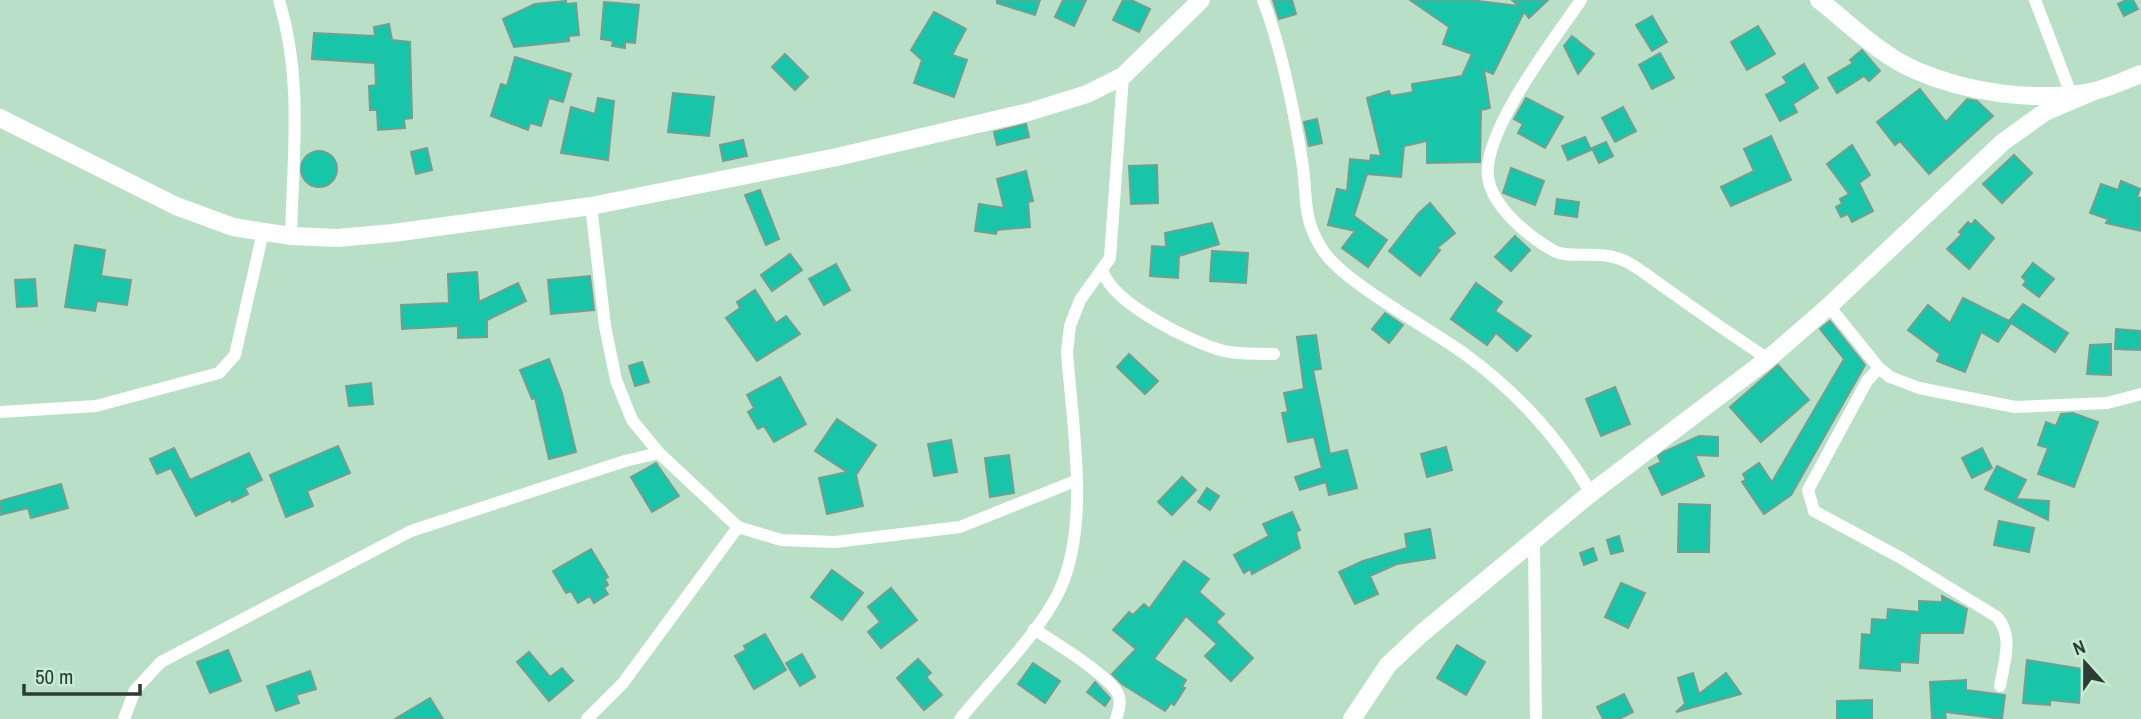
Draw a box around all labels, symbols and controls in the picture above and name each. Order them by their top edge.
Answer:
north arrow [2050,628,2120,698]
text: N [2069,633,2089,661]
scale bar [24,652,140,696]
text: 50 m [35,662,73,691]

